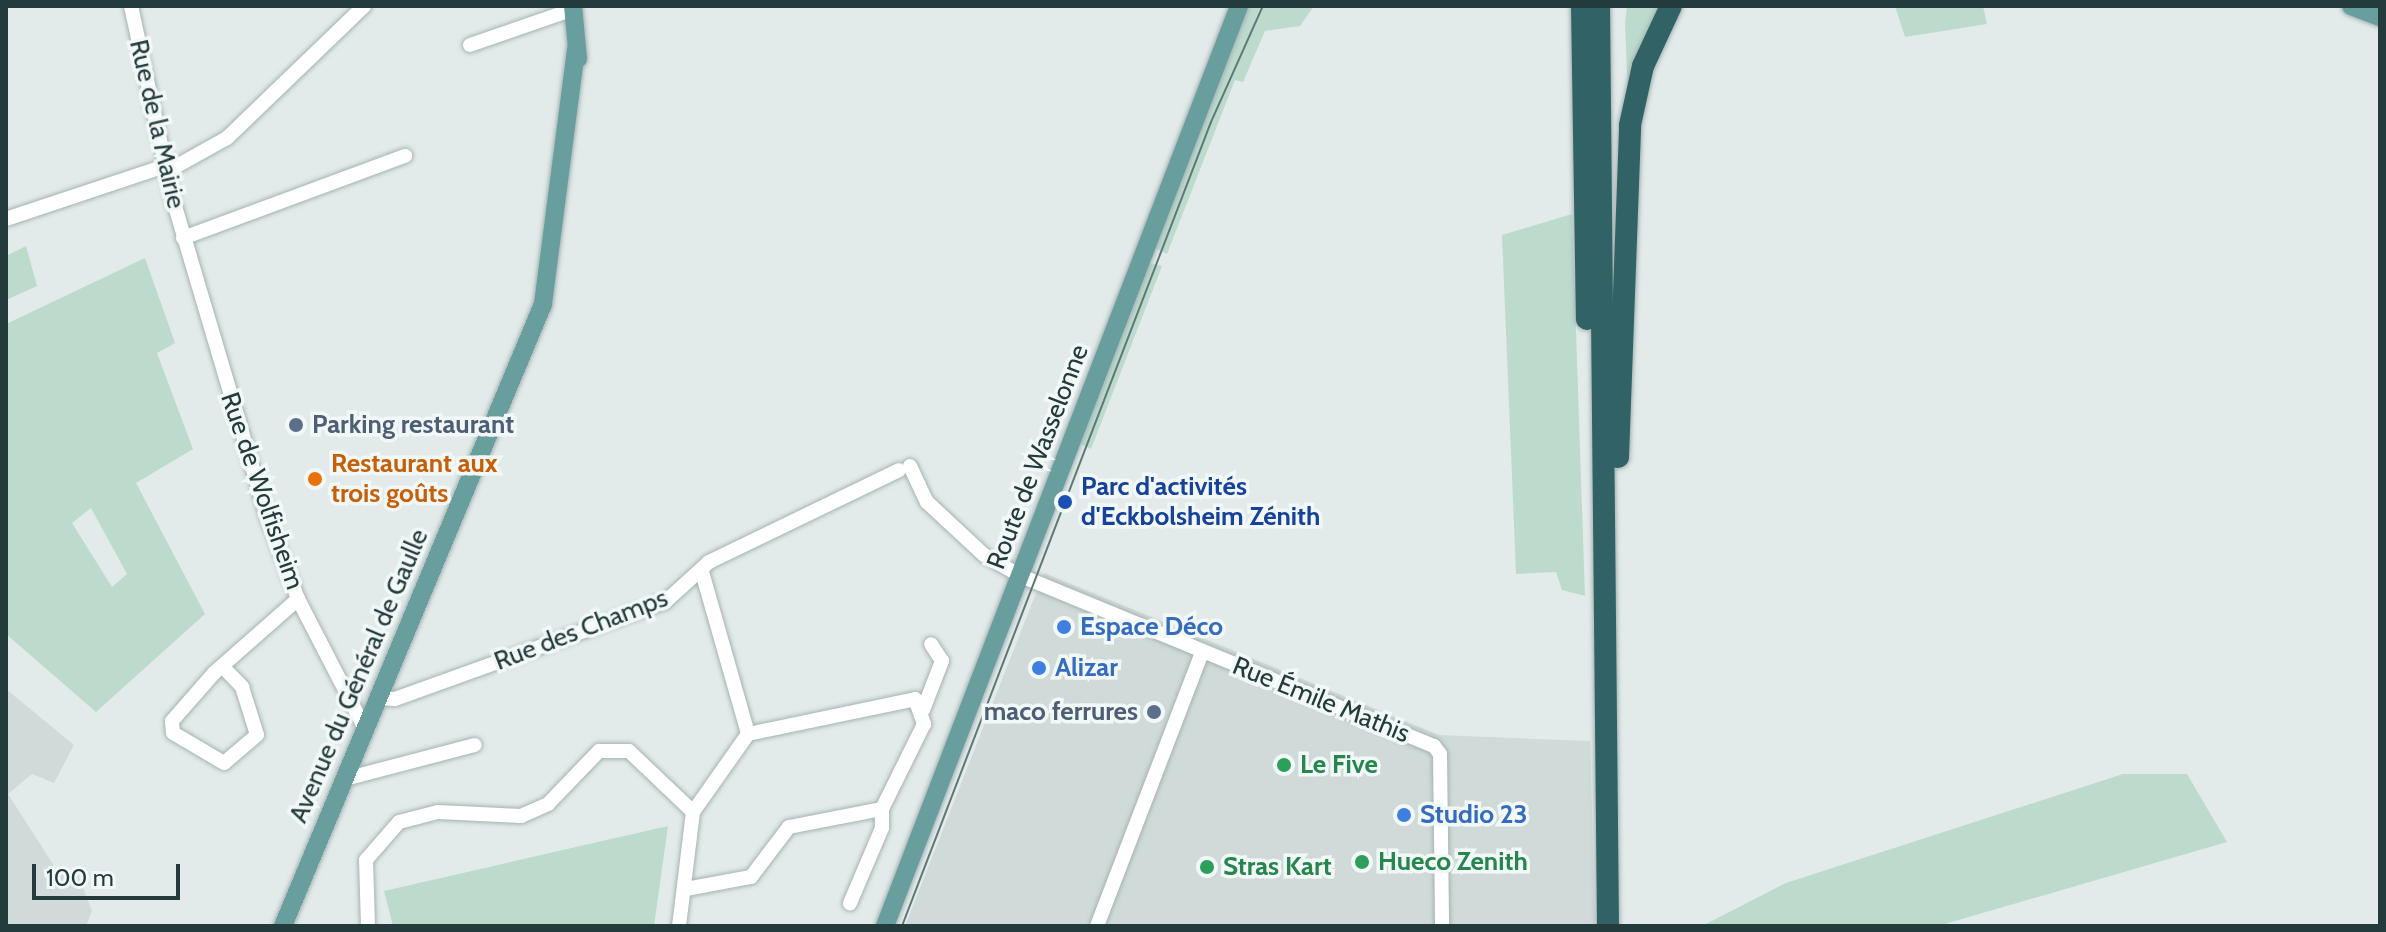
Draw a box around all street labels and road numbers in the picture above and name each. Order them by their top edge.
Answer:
street label: Rue de la Mairie [122,37,192,211]
street label: Route de Wasselonne [981,340,1095,574]
street label: Rue de Wolfisheim [214,388,310,594]
street label: Avenue du Général de Gaulle [283,525,435,827]
street label: Rue des Champs [490,583,672,677]
street label: Rue Émile Mathis [1228,650,1414,750]

